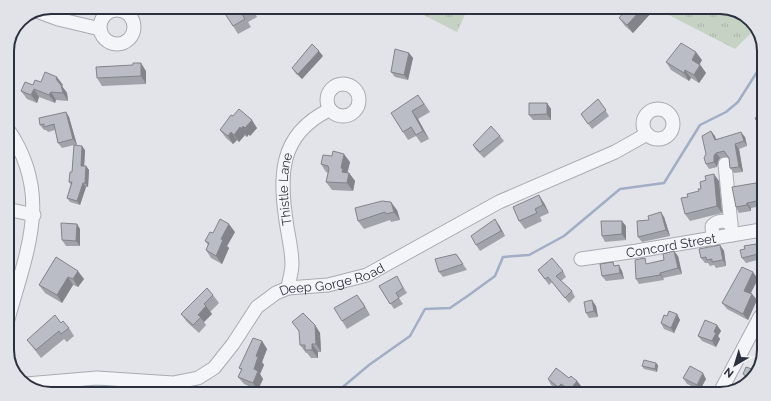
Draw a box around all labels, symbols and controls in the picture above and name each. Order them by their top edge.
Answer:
street label: Thistle Lane [276,150,295,226]
street label: Concord Street [625,231,718,260]
street label: Deep Gorge Road [277,260,387,299]
north arrow [715,345,755,385]
text: N [722,365,736,380]

